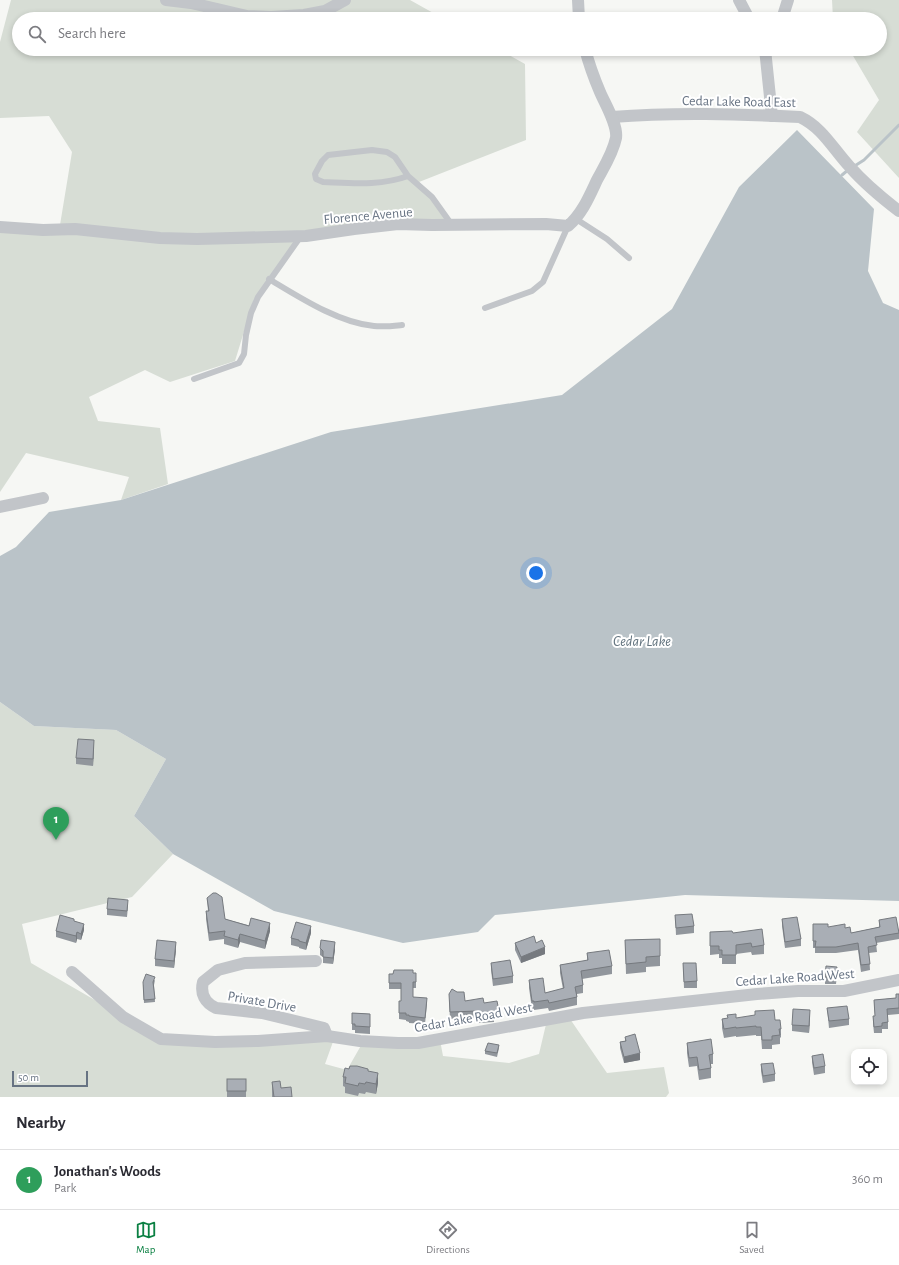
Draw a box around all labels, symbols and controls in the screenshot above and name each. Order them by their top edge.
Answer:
search box [12,12,887,56]
icon: search [26,23,48,45]
text: Search here [58,26,126,41]
street label: Cedar Lake Road East [682,94,797,110]
street label: Florence Avenue [323,205,413,227]
your location [526,563,546,583]
water label: Cedar Lake [613,634,671,649]
pin: 1 [43,807,69,840]
street label: Cedar Lake Road West [735,967,856,989]
street label: Private Drive [226,989,297,1015]
street label: Cedar Lake Road West [413,1001,534,1035]
map controls [851,1049,887,1085]
button: locate [851,1049,887,1085]
scale bar [12,1069,88,1088]
text: 50 m [18,1072,39,1083]
text: Nearby [16,1114,66,1131]
text: Jonathan's Woods [54,1164,161,1179]
text: 1 [27,1173,31,1186]
text: 360 m [852,1173,883,1186]
text: Park [54,1182,76,1195]
tab: Map [135,1219,157,1256]
tab: Directions [426,1219,470,1256]
tab: Saved [739,1219,764,1256]

